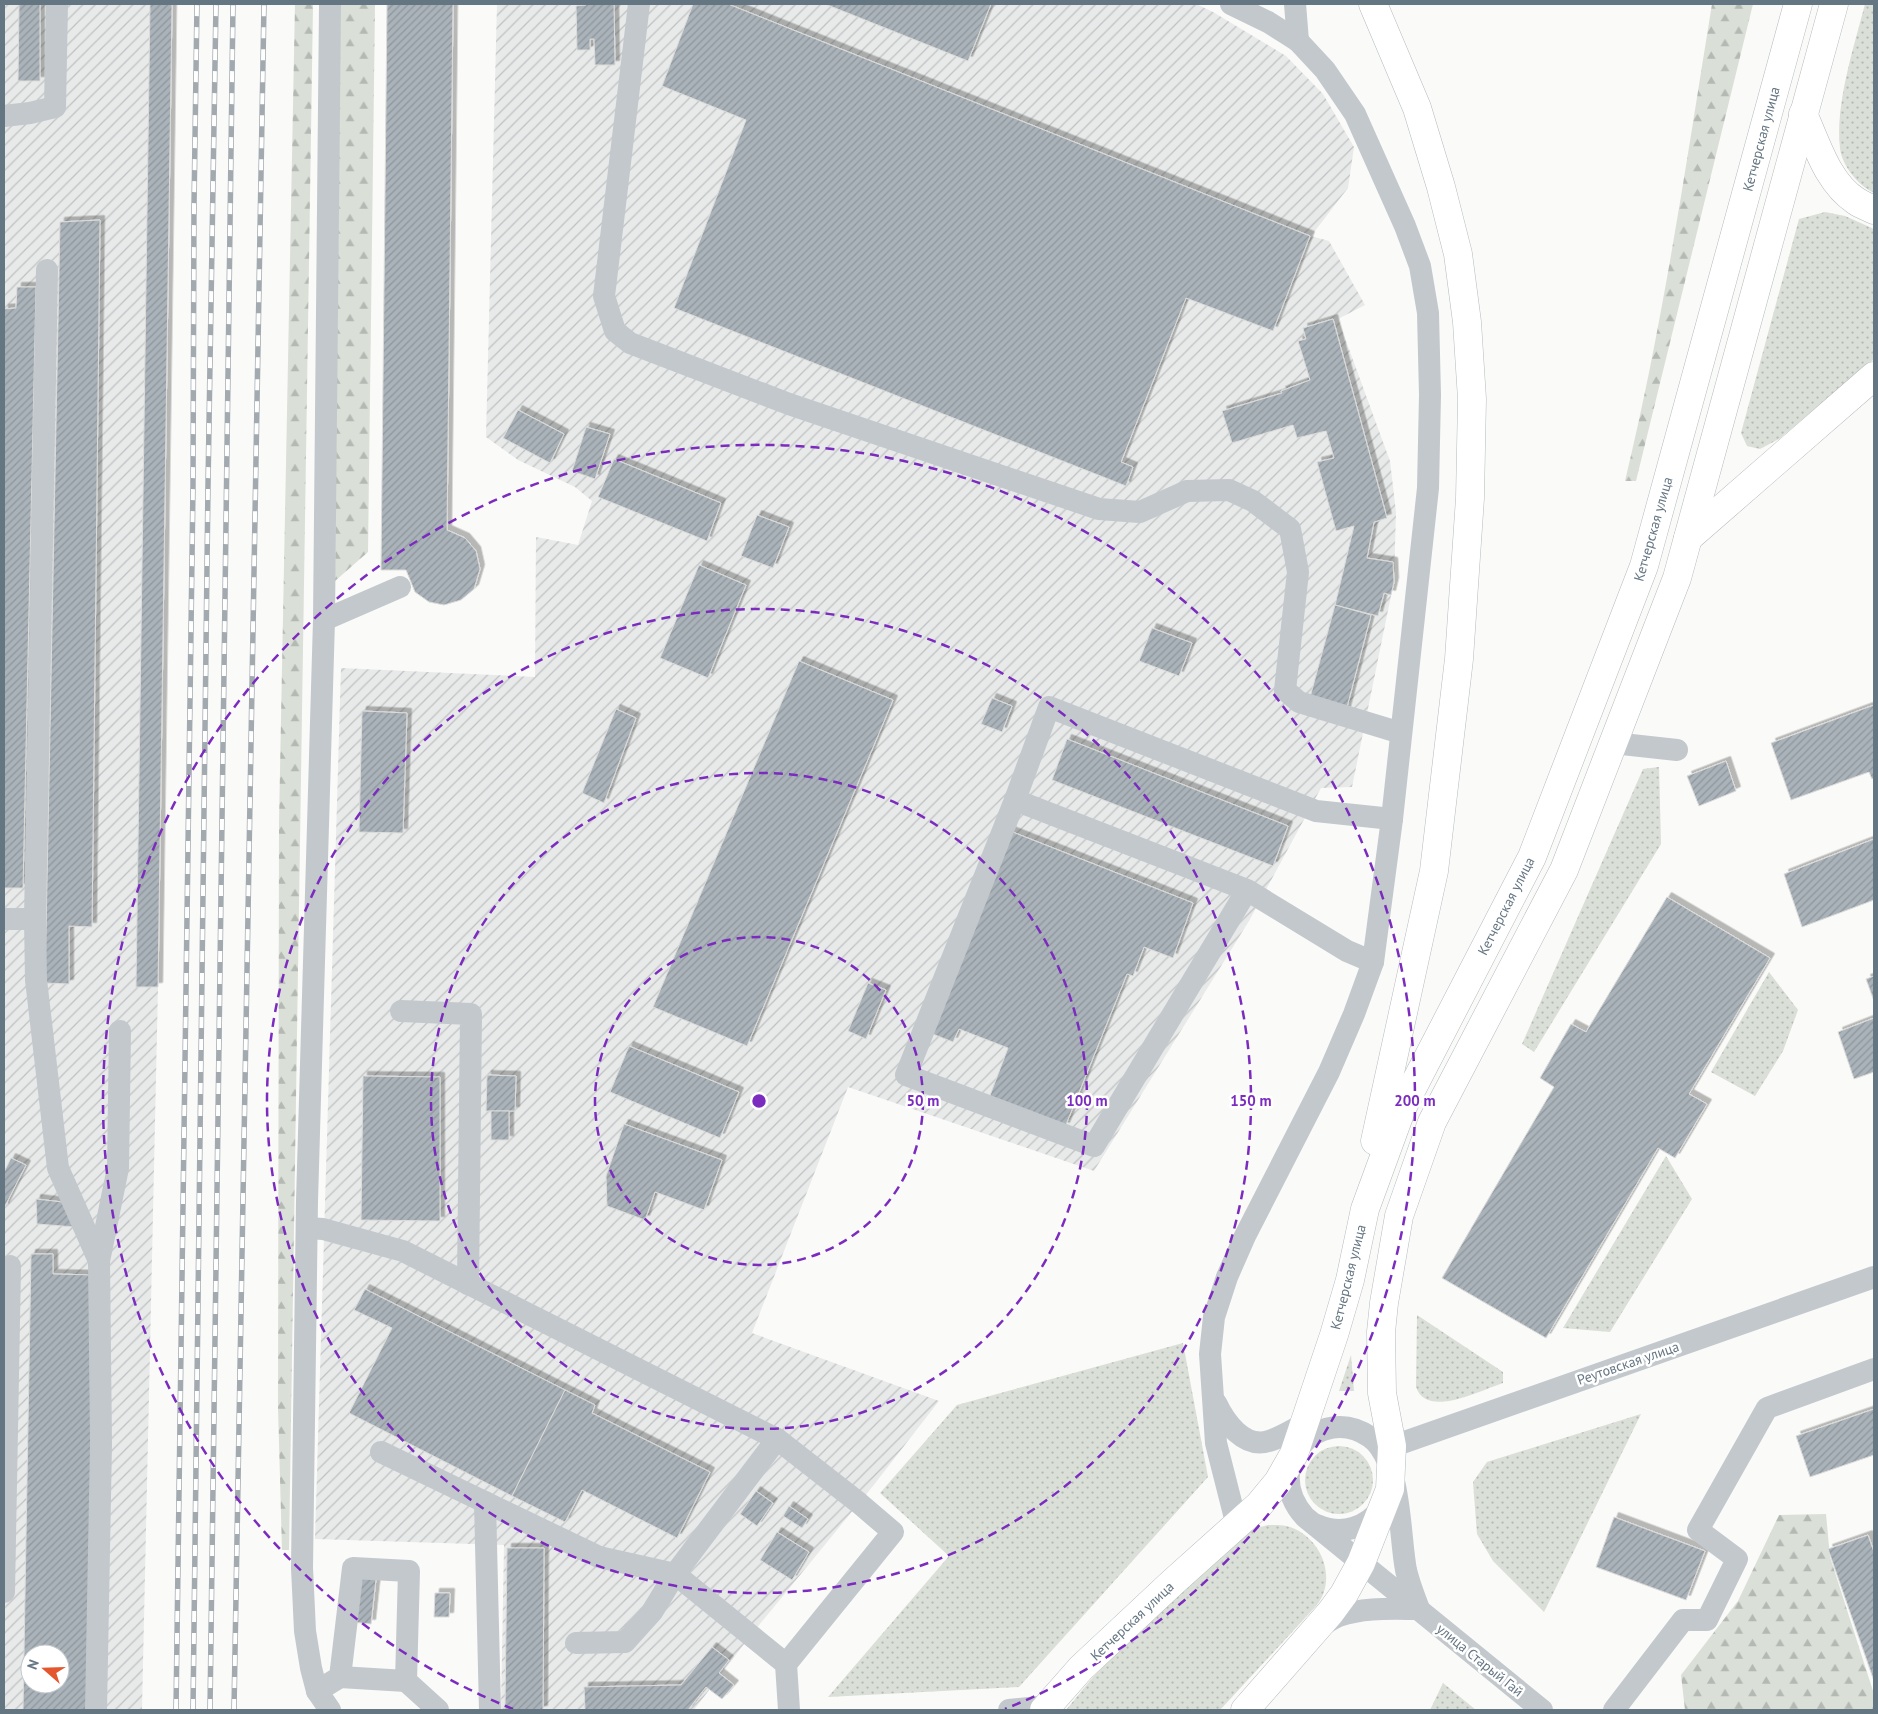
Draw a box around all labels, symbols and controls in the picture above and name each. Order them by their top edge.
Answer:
street label: Кетчерская улица [1738,85,1784,193]
street label: Кетчерская улица [1629,475,1677,583]
street label: Кетчерская улица [1474,854,1539,958]
text: 50 m [907,1091,939,1110]
text: 100 m [1066,1091,1108,1110]
text: 150 m [1230,1091,1272,1110]
text: 200 m [1394,1091,1436,1110]
centre of rings [750,1092,768,1110]
street label: Кетчерская улица [1326,1222,1370,1331]
street label: Реутовская улица [1575,1337,1681,1389]
street label: Кетчерская улица [1086,1578,1178,1664]
street label: улица Старый Гай [1433,1620,1527,1700]
north arrow [20,1644,70,1694]
text: N [23,1657,43,1672]

